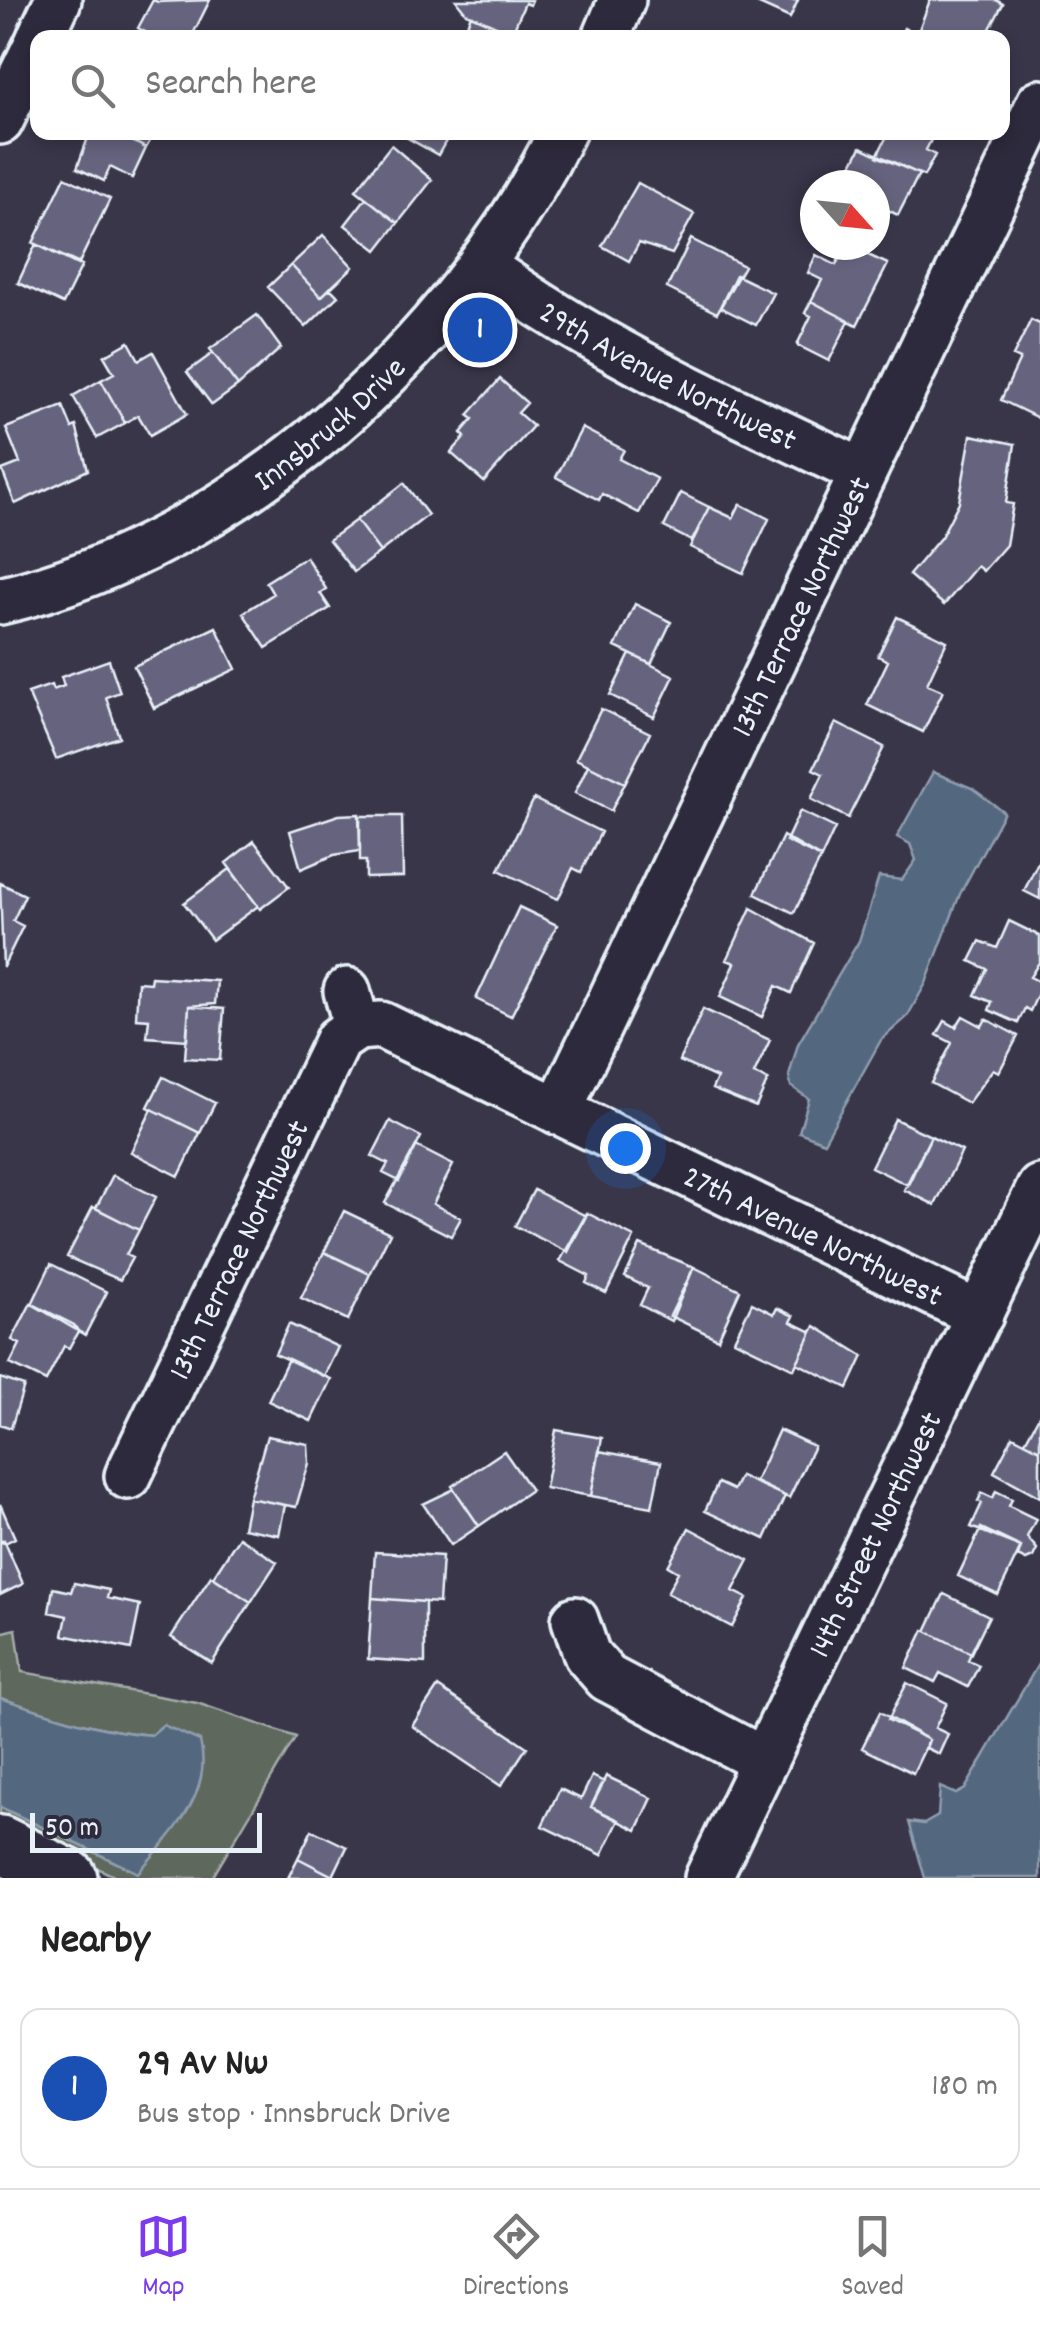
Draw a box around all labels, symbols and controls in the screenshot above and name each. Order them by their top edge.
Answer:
search box [30,30,1010,140]
icon: search [65,58,120,113]
text: Search here [145,58,317,113]
north arrow [800,170,890,260]
pin: 1 [448,292,512,368]
street label: 29th Avenue Northwest [528,292,803,466]
street label: Innsbruck Drive [246,348,419,506]
street label: 13th Terrace Northwest [722,470,886,746]
street label: 13th Terrace Northwest [160,1113,324,1389]
your location [600,1123,651,1174]
street label: 27th Avenue Northwest [674,1156,949,1321]
street label: 14th Street Northwest [799,1405,957,1667]
scale bar [30,1808,262,1852]
text: 50 m [45,1810,99,1850]
text: Nearby [40,1913,150,1973]
text: 29 Av Nw [137,2038,268,2093]
text: 1 [71,2065,78,2111]
text: 180 m [931,2065,998,2111]
text: Bus stop · Innsbruck Drive [137,2093,450,2139]
tab: Map [136,2209,191,2309]
tab: Directions [463,2209,569,2309]
tab: Saved [841,2209,904,2309]

